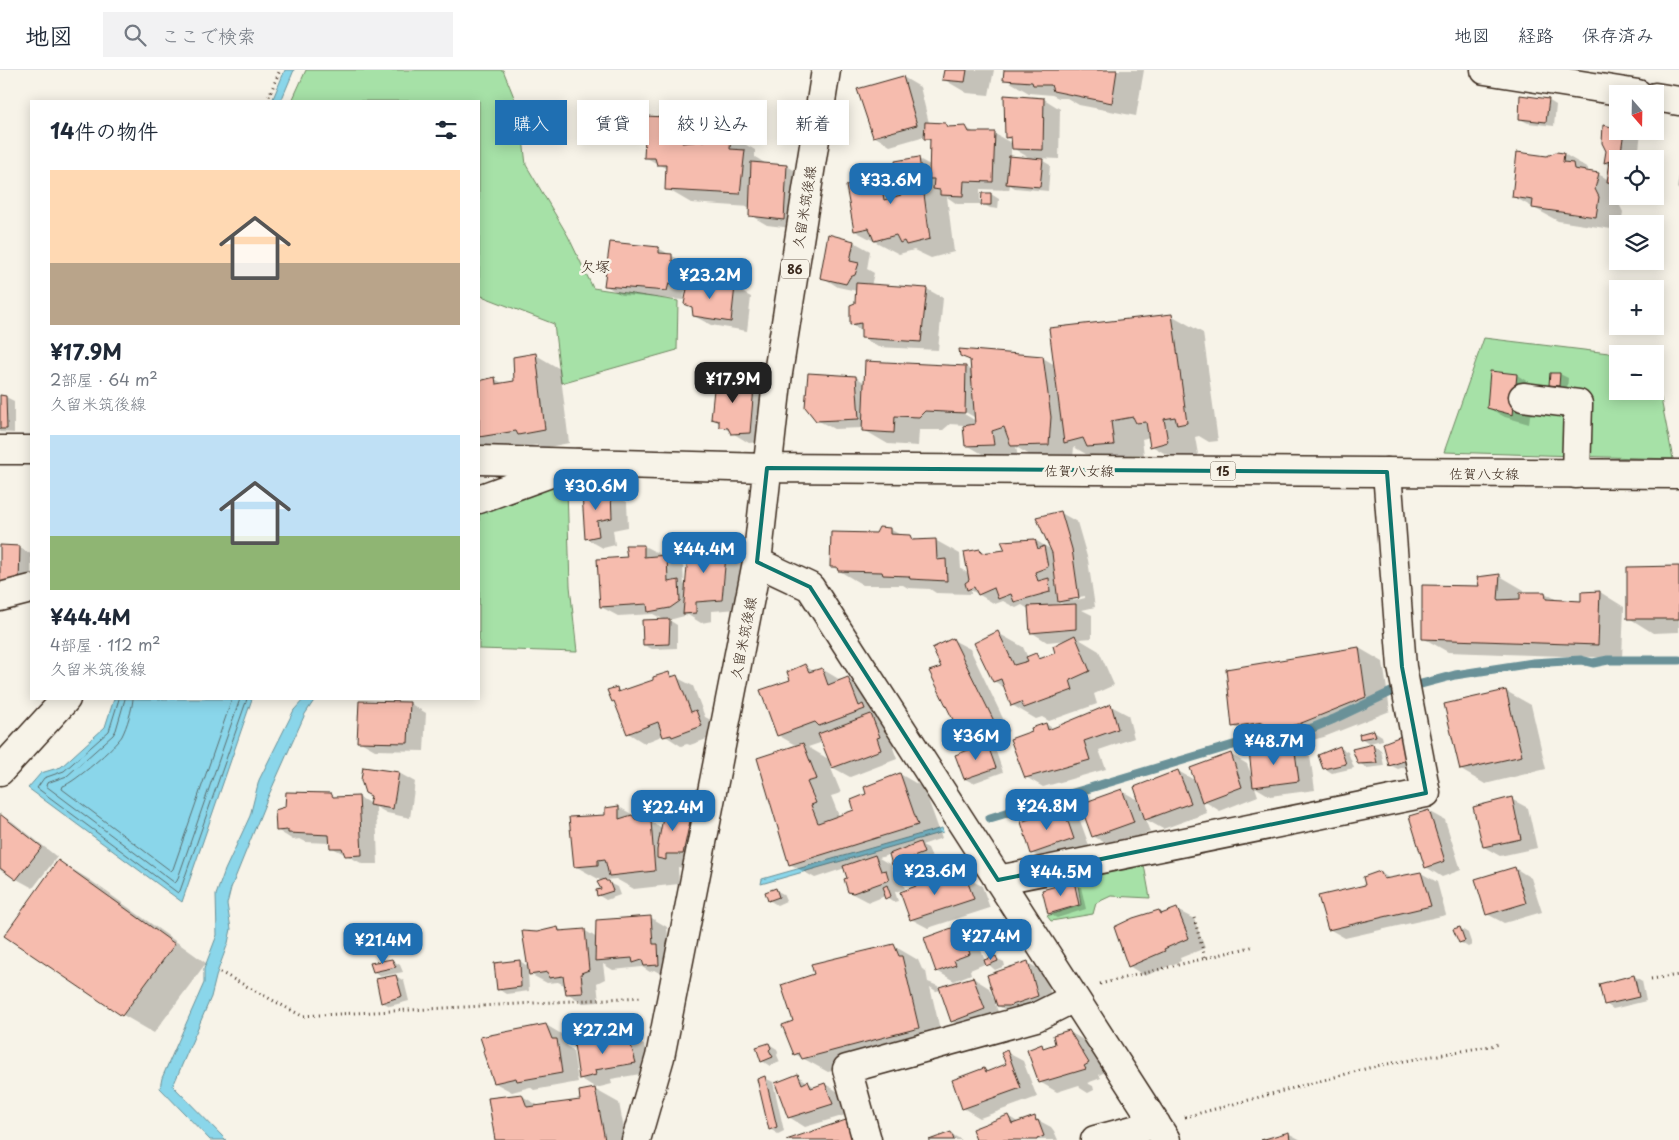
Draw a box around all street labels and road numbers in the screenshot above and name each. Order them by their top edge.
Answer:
street label: 久留米筑後線 [787,164,821,250]
road number: 86 [781,260,809,278]
street label: 佐賀八女線 [1044,460,1114,481]
road number: 15 [1210,462,1236,481]
street label: 佐賀八女線 [1449,463,1519,484]
street label: 久留米筑後線 [725,595,761,681]

